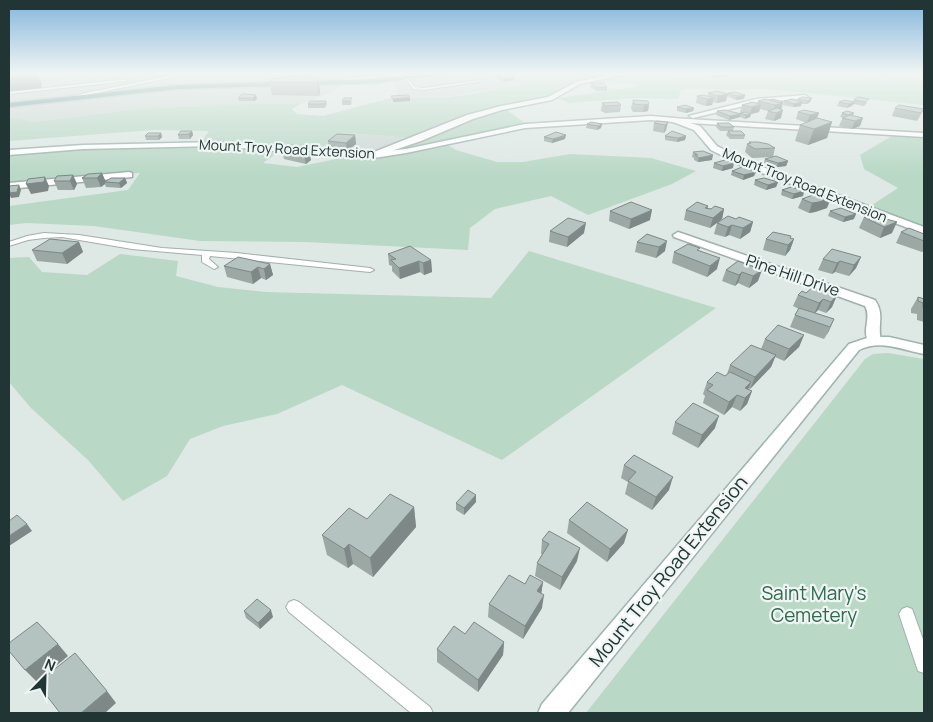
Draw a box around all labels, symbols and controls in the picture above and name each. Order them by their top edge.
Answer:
street label: Mount Troy Road Extension [199,134,375,163]
street label: Mount Troy Road Extension [720,143,890,226]
street label: Pine Hill Drive [743,249,843,301]
street label: Mount Troy Road Extension [583,470,753,672]
park label: Saint Mary's Cemetery [761,580,867,628]
north arrow [20,652,70,702]
text: N [42,654,59,675]

